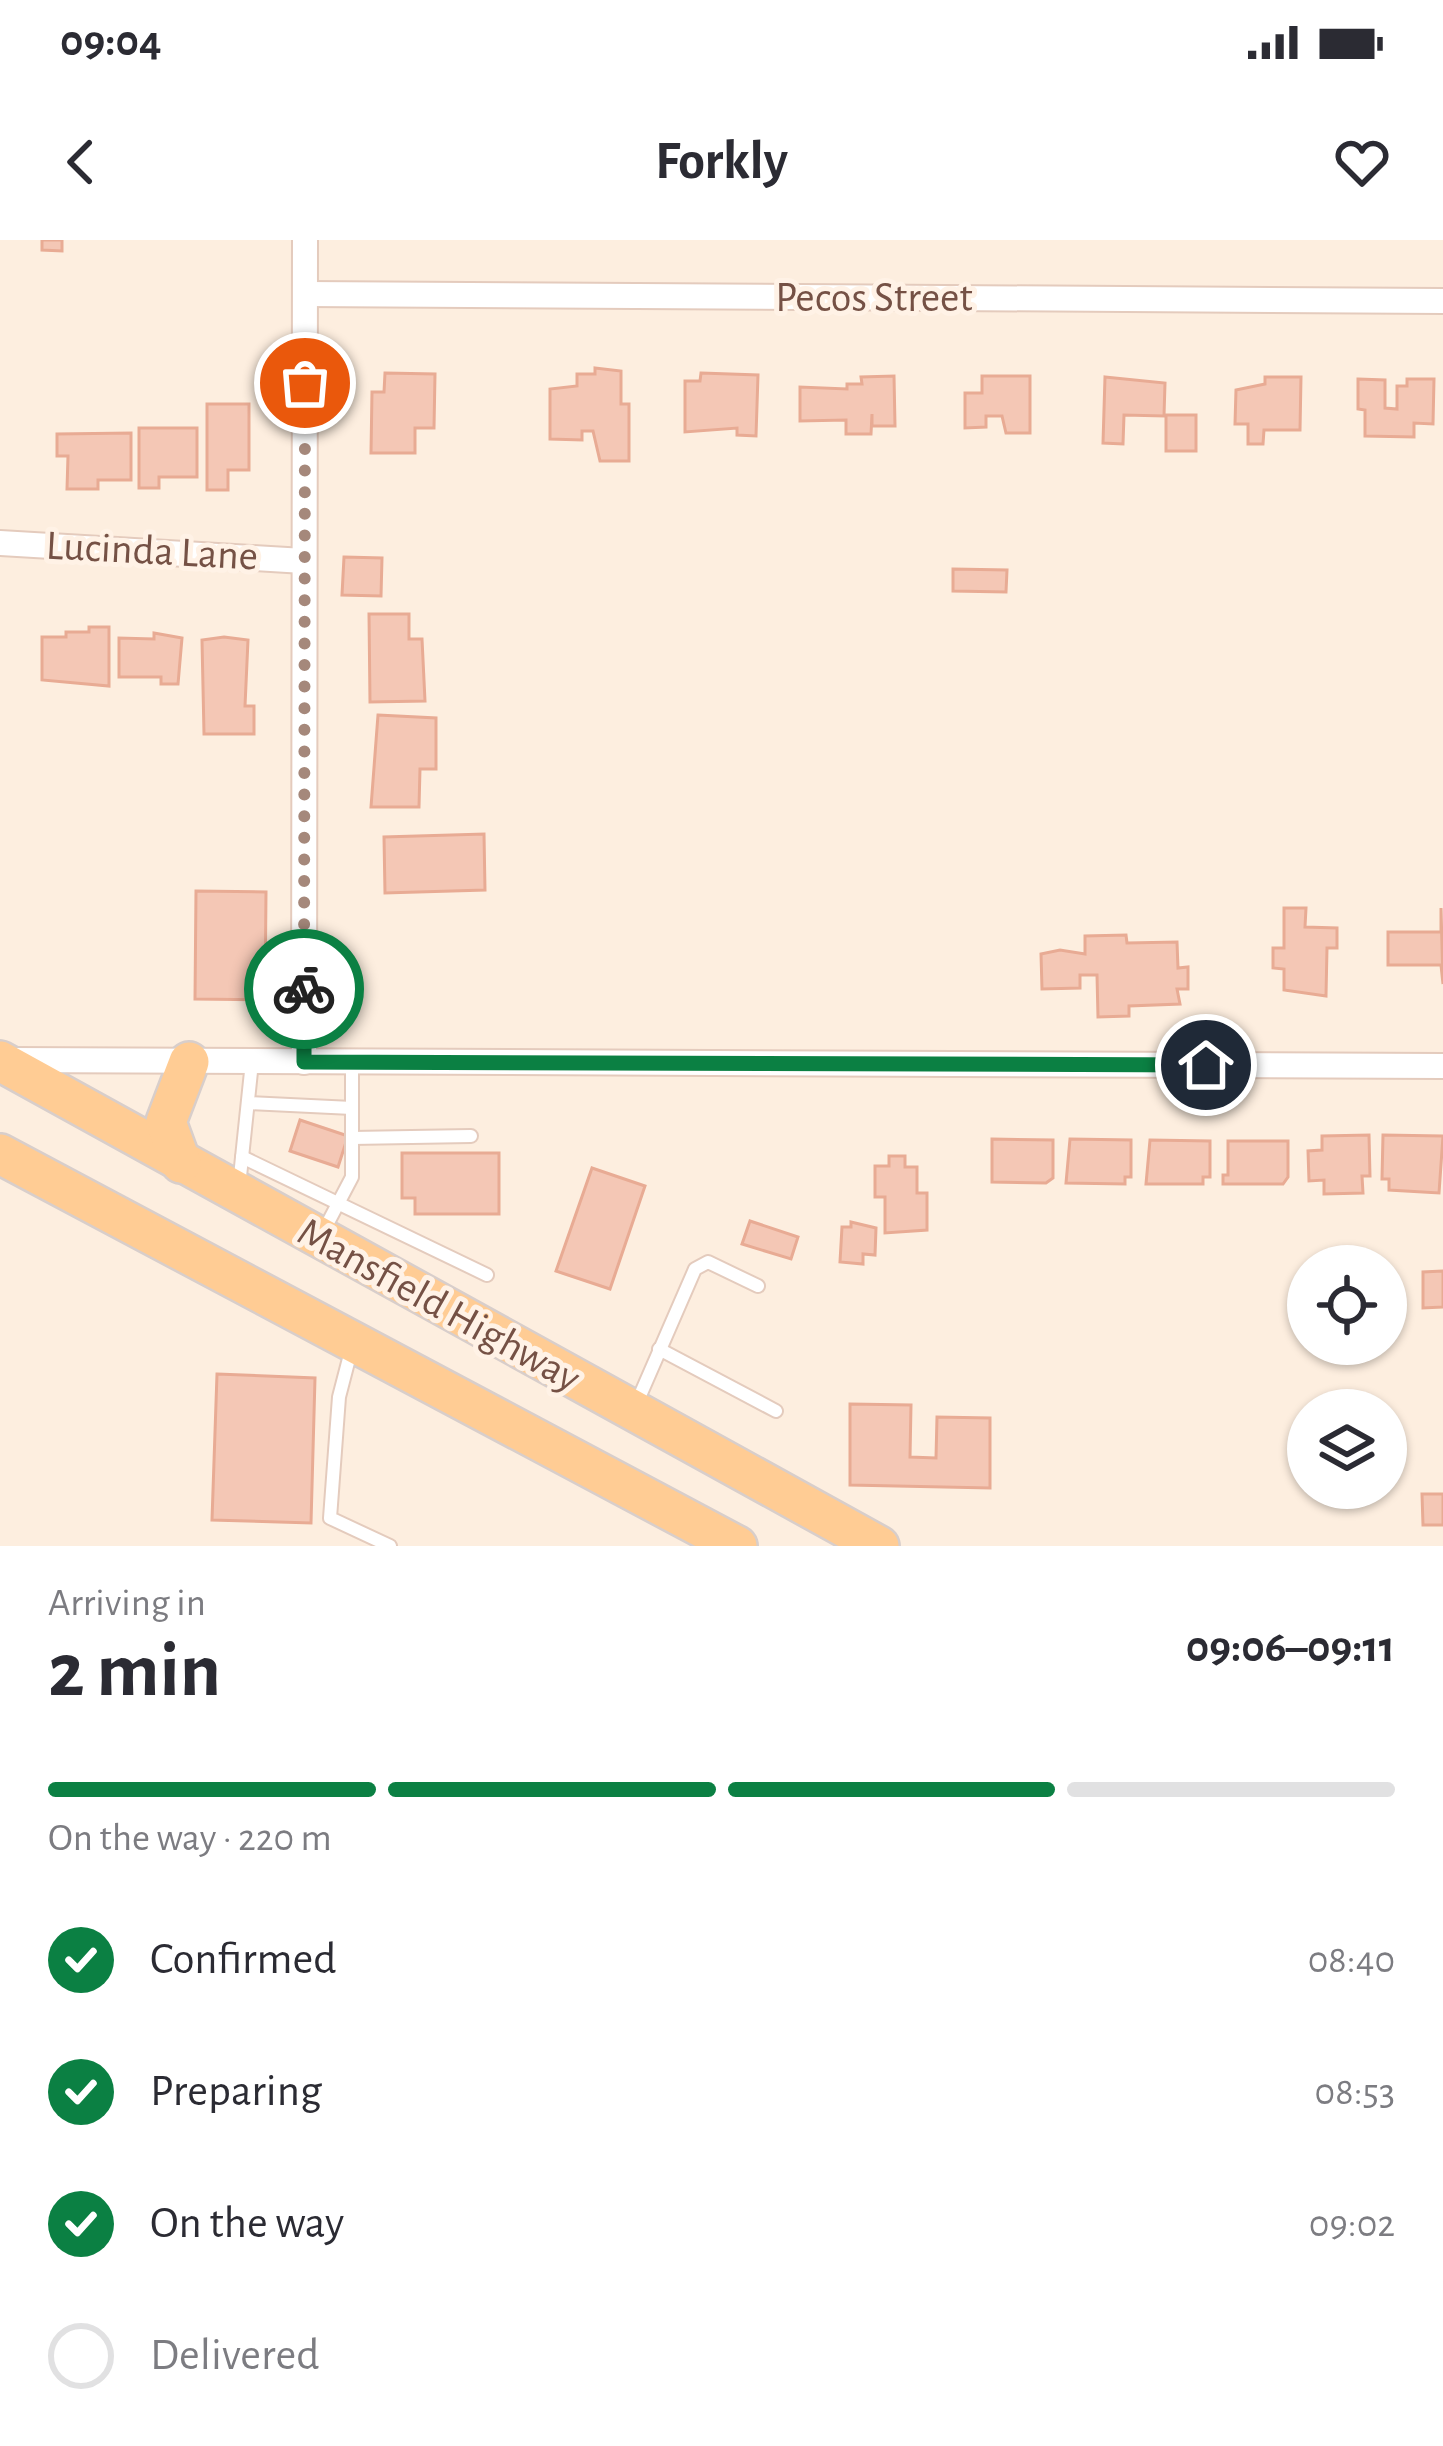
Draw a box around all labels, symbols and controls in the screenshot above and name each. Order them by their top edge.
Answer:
text: 09:04 [60,19,162,64]
icon: back [48,129,114,195]
icon: heart [1329,129,1395,195]
text: Forkly [655,135,788,189]
street label: Pecos Street [775,277,973,319]
pin [254,332,356,434]
icon: bag [272,350,338,416]
street label: Lucinda Lane [45,524,259,578]
courier [244,929,364,1049]
icon: bike [271,956,337,1022]
pin [1155,1014,1257,1116]
icon: home [1173,1032,1239,1098]
street label: Mansfield Highway [291,1210,587,1400]
map controls [1287,1245,1407,1509]
button: locate [1287,1245,1407,1365]
button: layers [1287,1389,1407,1509]
text: Arriving in [48,1584,206,1623]
text: 09:06–09:11 [1186,1625,1395,1670]
text: 2 min [48,1633,221,1711]
text: On the way · 220 m [48,1819,332,1858]
icon: check [48,1927,114,1993]
text: Confirmed [150,1937,336,1982]
text: 08:40 [1308,1941,1395,1980]
icon: check [48,2059,114,2125]
text: Preparing [150,2069,322,2114]
text: 08:53 [1315,2073,1395,2112]
icon: check [48,2191,114,2257]
text: On the way [150,2201,344,2246]
text: 09:02 [1309,2205,1395,2244]
text: Delivered [150,2333,319,2378]

